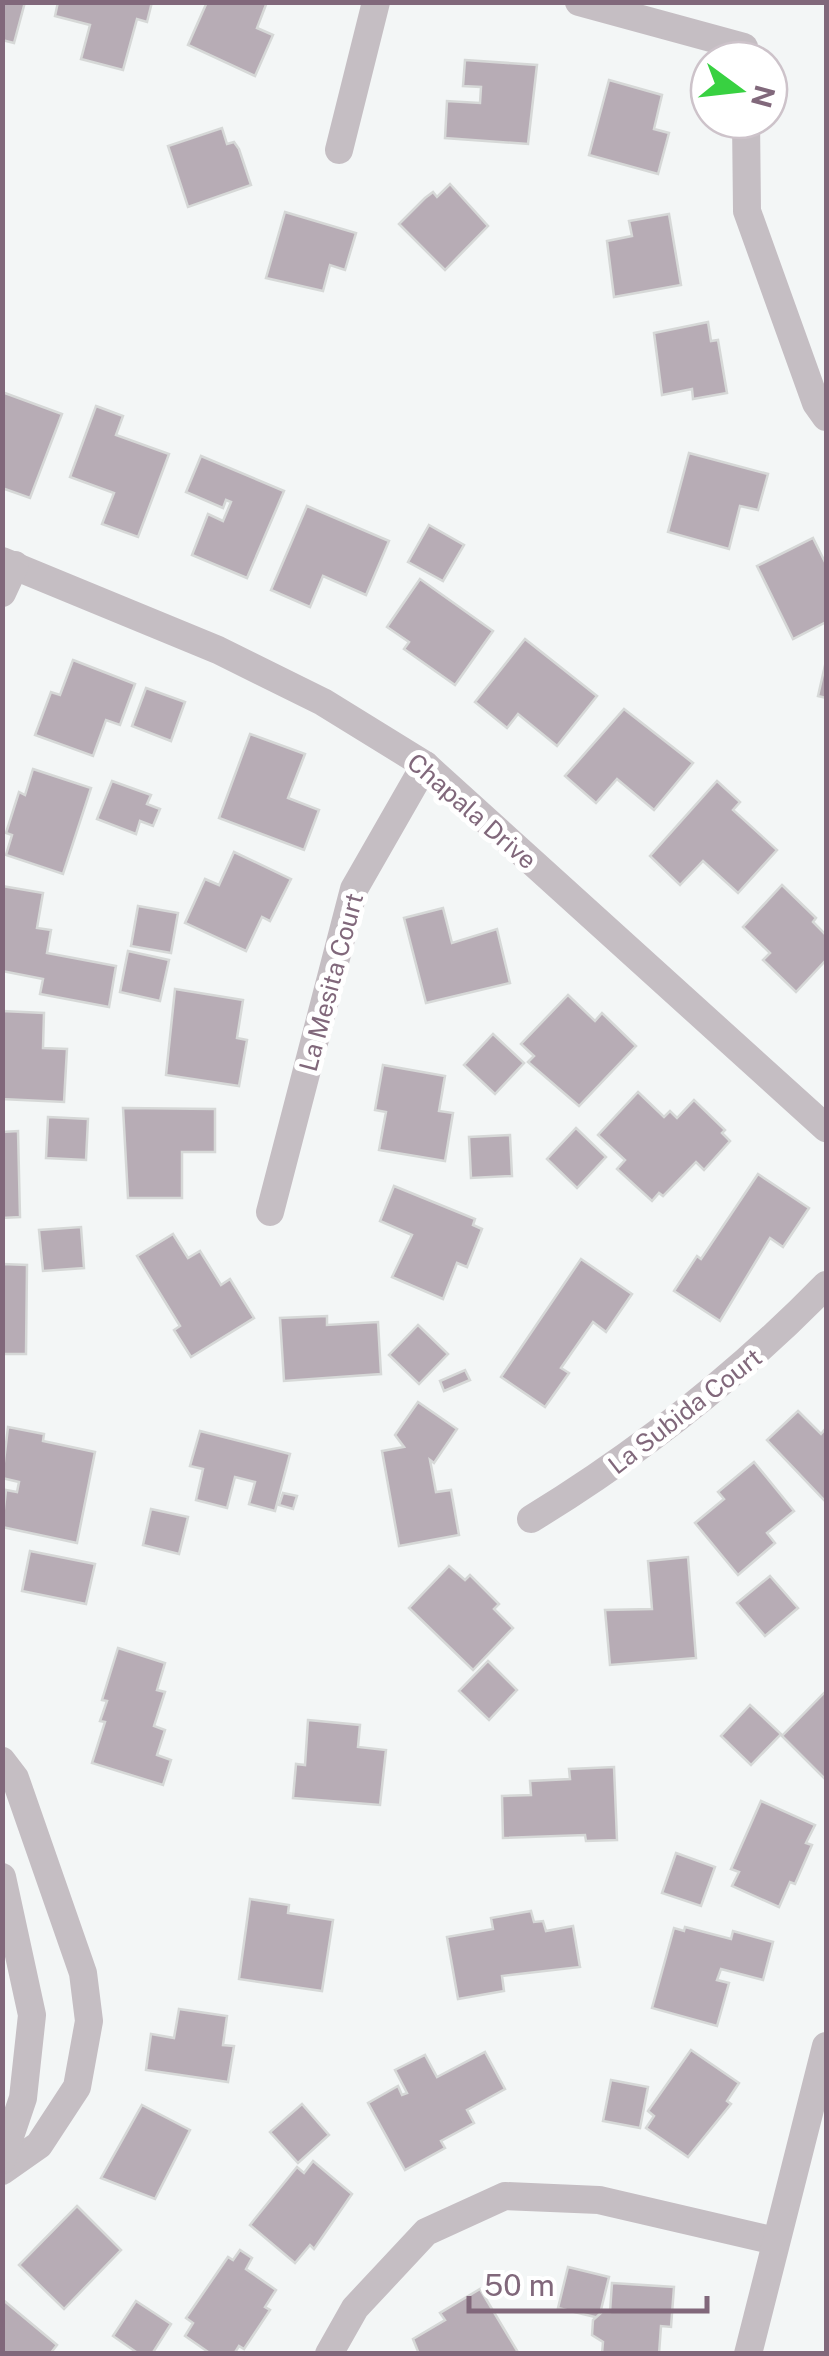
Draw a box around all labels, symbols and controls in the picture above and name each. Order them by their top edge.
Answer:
north arrow [689,40,789,140]
text: N [745,82,782,111]
street label: Chapala Drive [401,747,543,875]
street label: La Mesita Court [293,890,369,1074]
street label: La Subida Court [602,1342,768,1480]
scale bar [469,2251,706,2313]
text: 50 m [484,2267,555,2303]

